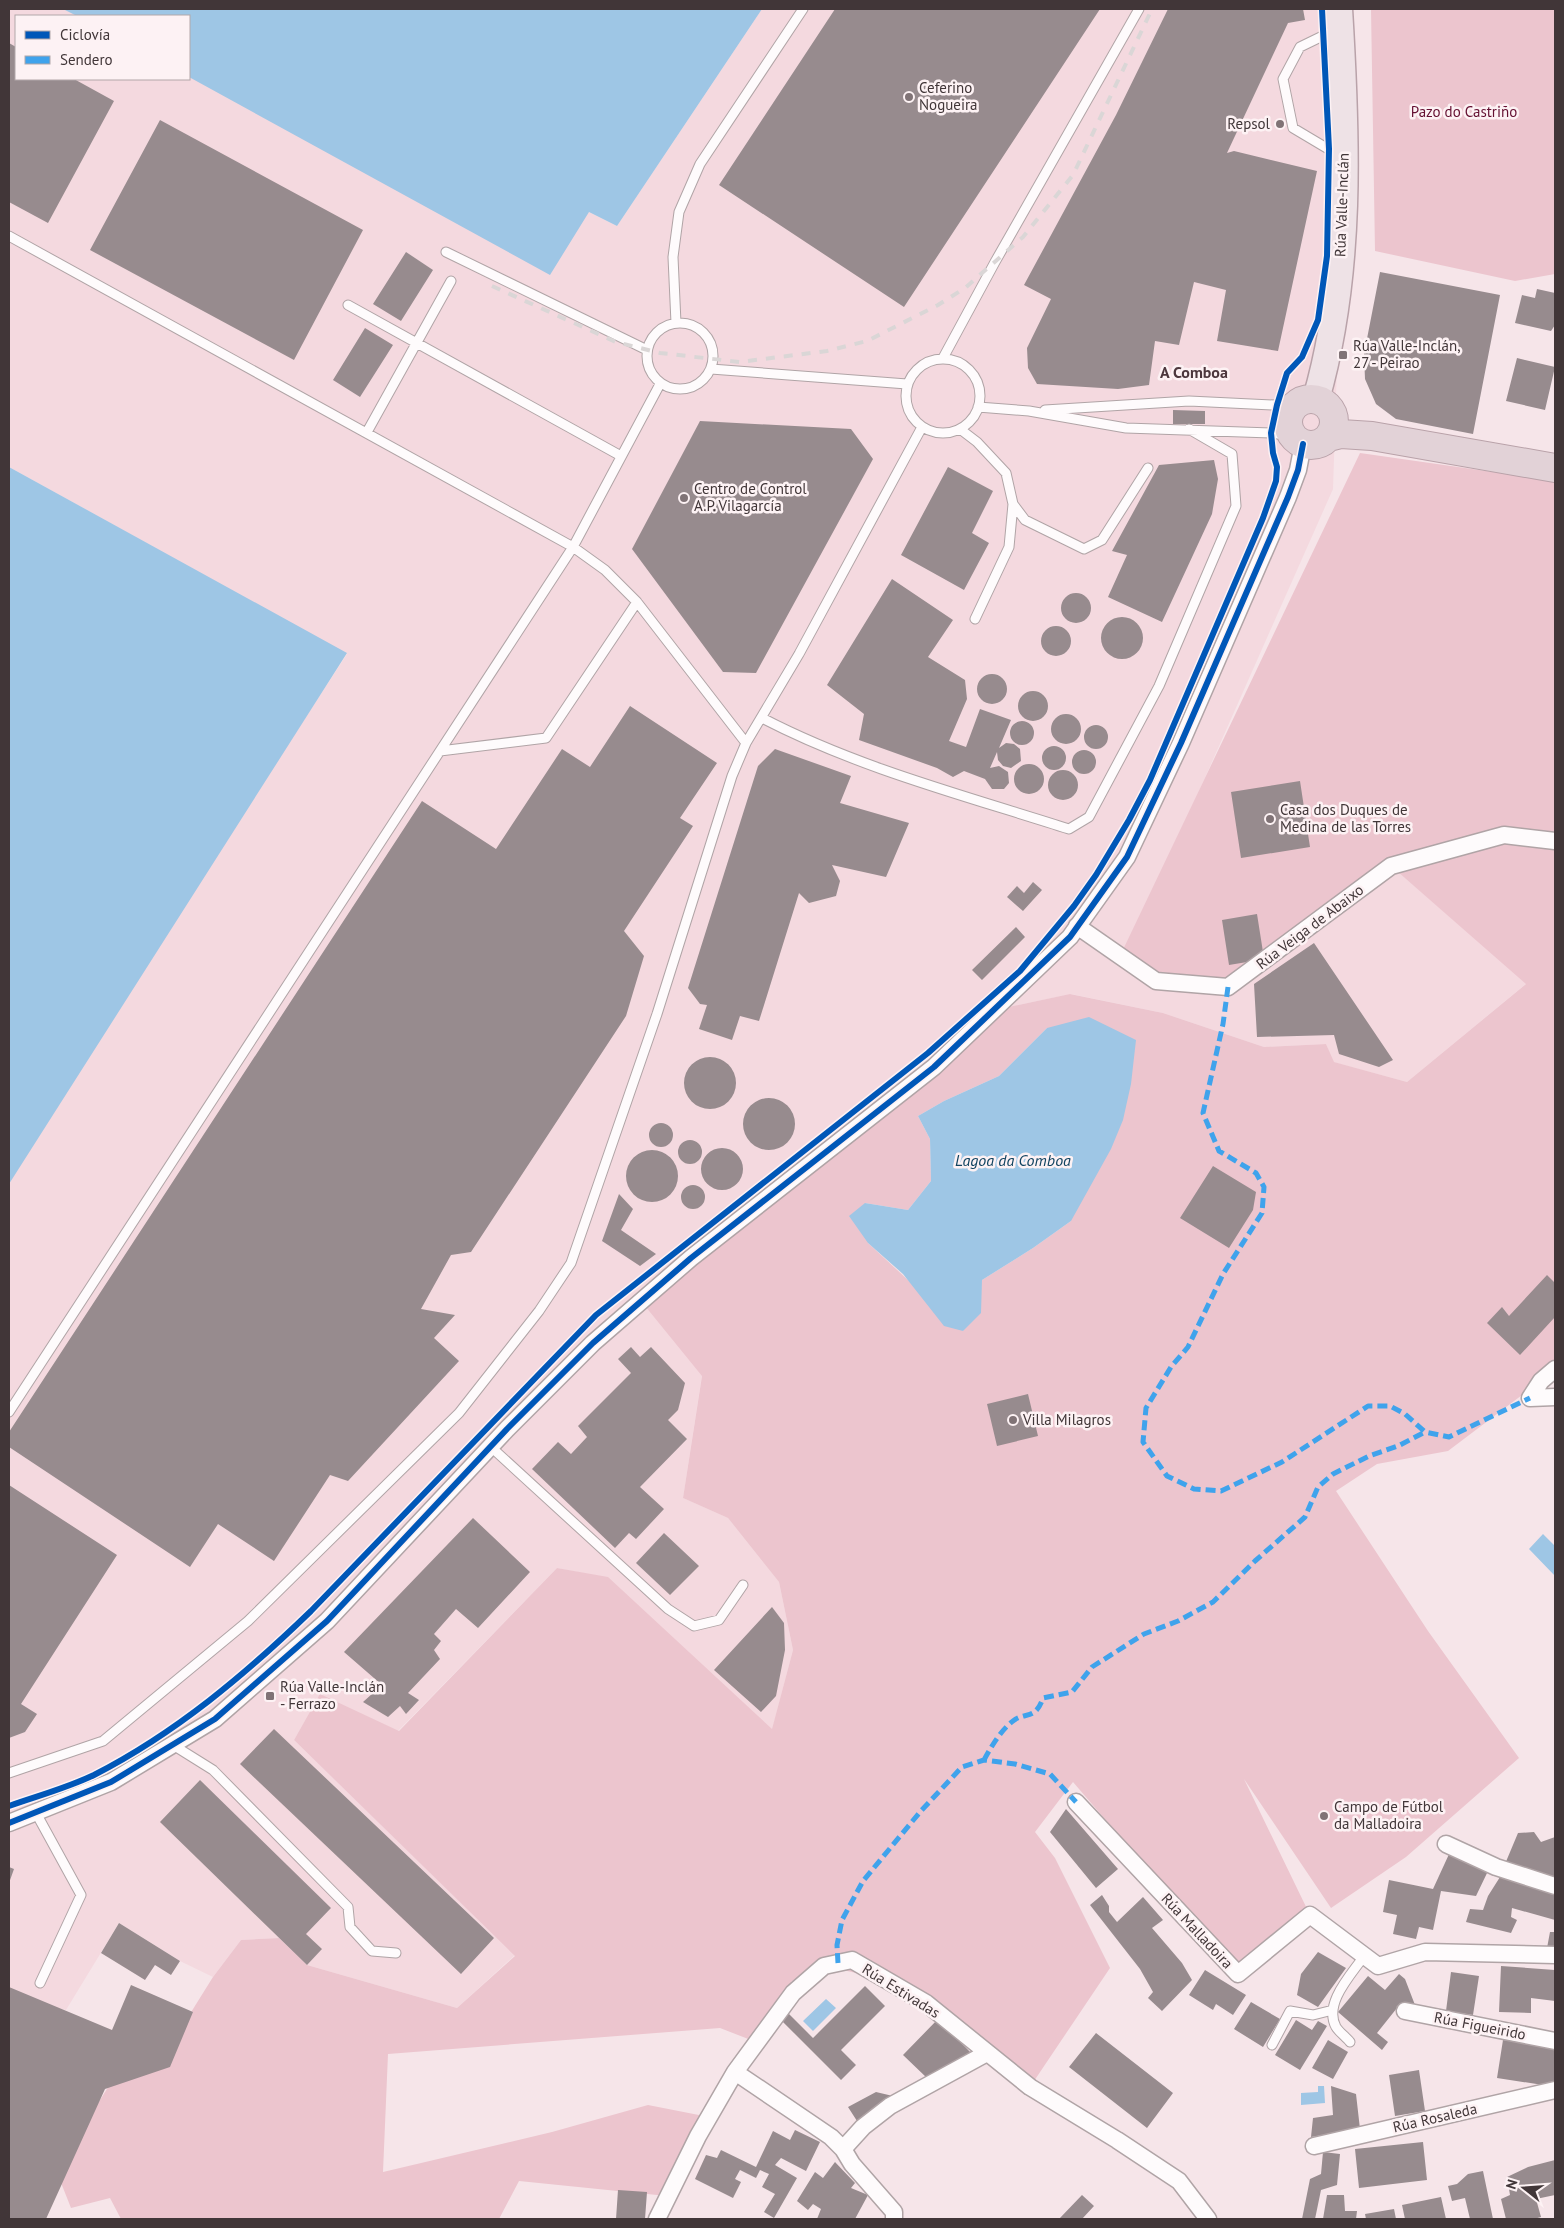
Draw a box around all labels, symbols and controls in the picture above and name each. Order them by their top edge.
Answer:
legend [15,15,190,80]
text: Ciclovía [60,25,110,44]
text: Sendero [60,50,113,69]
place label: Ceferino Nogueira [919,78,977,114]
marker: Ceferino Nogueira [903,91,915,103]
park label: Pazo do Castriño [1411,102,1517,121]
place label: Repsol [1227,114,1271,133]
marker: Repsol [1274,118,1286,130]
street label: Rúa Valle-Inclán [1330,153,1353,257]
place label: Rúa Valle-Inclán, 27 - Peirao [1353,336,1461,372]
marker: Rúa Valle-Inclán, 27 - Peirao [1337,349,1349,361]
district label: A Comboa [1160,362,1228,382]
place label: Centro de Control A.P. Vilagarcía [694,479,807,515]
marker: Centro de Control A.P. Vilagarcía [678,492,690,504]
place label: Casa dos Duques de Medina de las Torres [1280,800,1411,836]
marker: Casa dos Duques de Medina de las Torres [1264,813,1276,825]
street label: Rúa Veiga de Abaixo [1252,880,1367,973]
water label: Lagoa da Comboa [955,1150,1071,1170]
place label: Villa Milagros [1022,1410,1111,1429]
marker: Villa Milagros [1007,1414,1019,1426]
place label: Rúa Valle-Inclán - Ferrazo [280,1677,384,1713]
marker: Rúa Valle-Inclán - Ferrazo [264,1690,276,1702]
place label: Campo de Fútbol da Malladoira [1334,1797,1444,1833]
marker: Campo de Fútbol da Malladoira [1318,1810,1330,1822]
street label: Rúa Malladoira [1158,1889,1237,1972]
street label: Rúa Estivadas [859,1959,944,2022]
street label: Rúa Figueirido [1433,2007,1528,2044]
street label: Rúa Rosaleda [1391,2099,1479,2136]
north arrow [1499,2163,1549,2213]
text: N [1502,2177,1522,2191]

